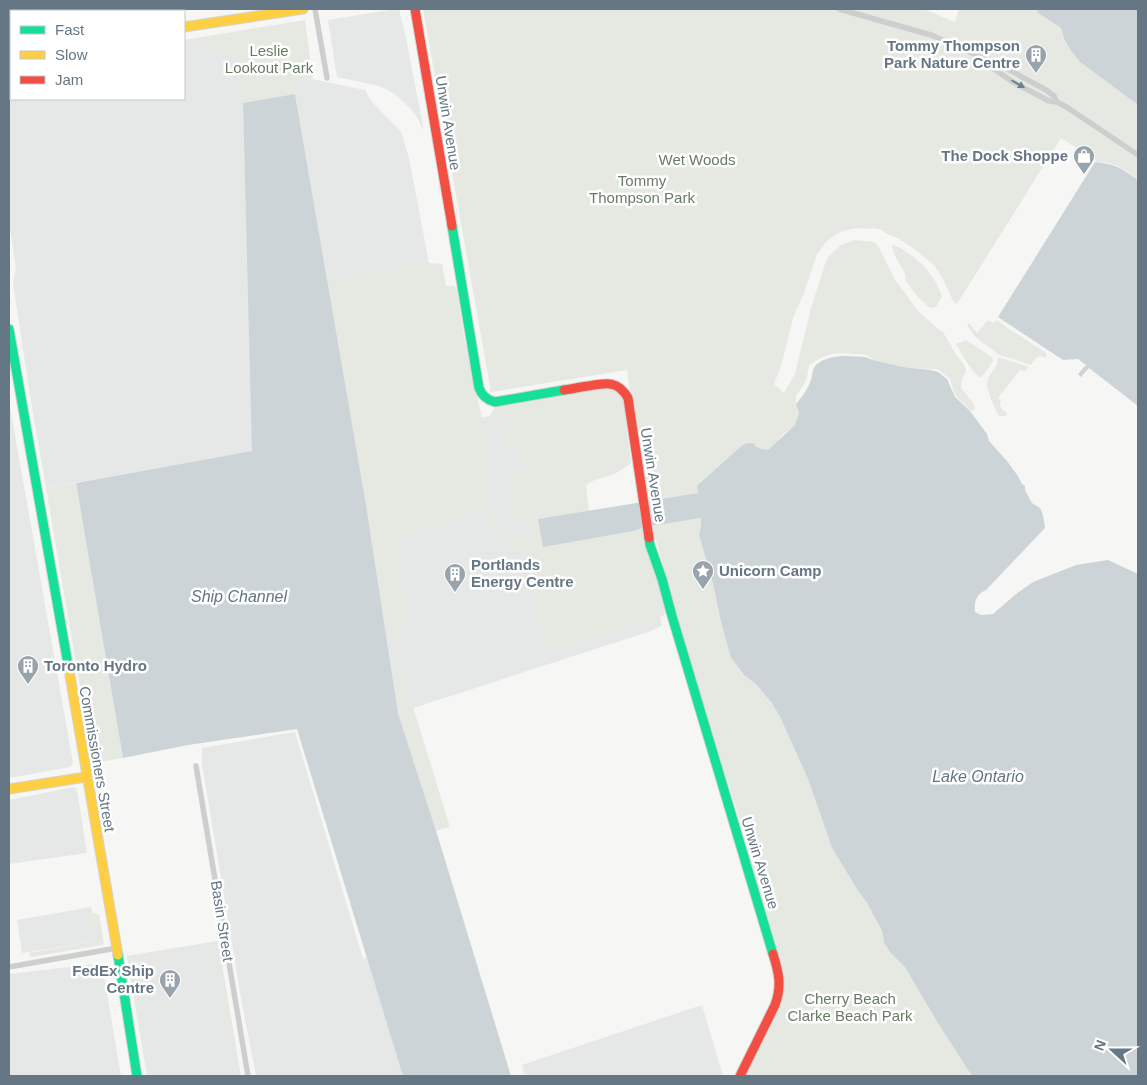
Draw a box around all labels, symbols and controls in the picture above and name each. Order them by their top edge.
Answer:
legend [10,10,185,100]
text: Fast [55,21,85,38]
place label: Tommy Thompson Park Nature Centre [884,37,1020,71]
park label: Leslie Lookout Park [225,42,314,76]
building icon: Tommy Thompson Park Nature Centre [1024,43,1048,74]
text: Slow [55,46,88,63]
text: Jam [55,71,83,88]
street label: Unwin Avenue [433,74,464,171]
one-way arrow [1010,80,1025,88]
shop icon: The Dock Shoppe [1072,144,1096,175]
place label: The Dock Shoppe [941,147,1068,164]
park label: Wet Woods [659,151,735,168]
park label: Tommy Thompson Park [589,172,695,206]
street label: Unwin Avenue [638,426,669,523]
place label: Portlands Energy Centre [471,556,574,590]
place icon: Unicorn Camp [691,559,715,590]
building icon: Portlands Energy Centre [443,562,467,593]
place label: Unicorn Camp [719,562,822,579]
water label: Ship Channel [191,588,287,605]
building icon: Toronto Hydro [16,654,40,685]
place label: Toronto Hydro [44,657,147,674]
street label: Commissioners Street [76,685,119,834]
water label: Lake Ontario [932,768,1024,785]
street label: Unwin Avenue [738,815,783,911]
street label: Basin Street [208,879,237,963]
place label: FedEx Ship Centre [72,962,154,996]
building icon: FedEx Ship Centre [158,968,182,999]
park label: Cherry Beach Clarke Beach Park [787,990,913,1024]
north arrow [1087,1025,1137,1075]
text: N [1091,1038,1109,1053]

